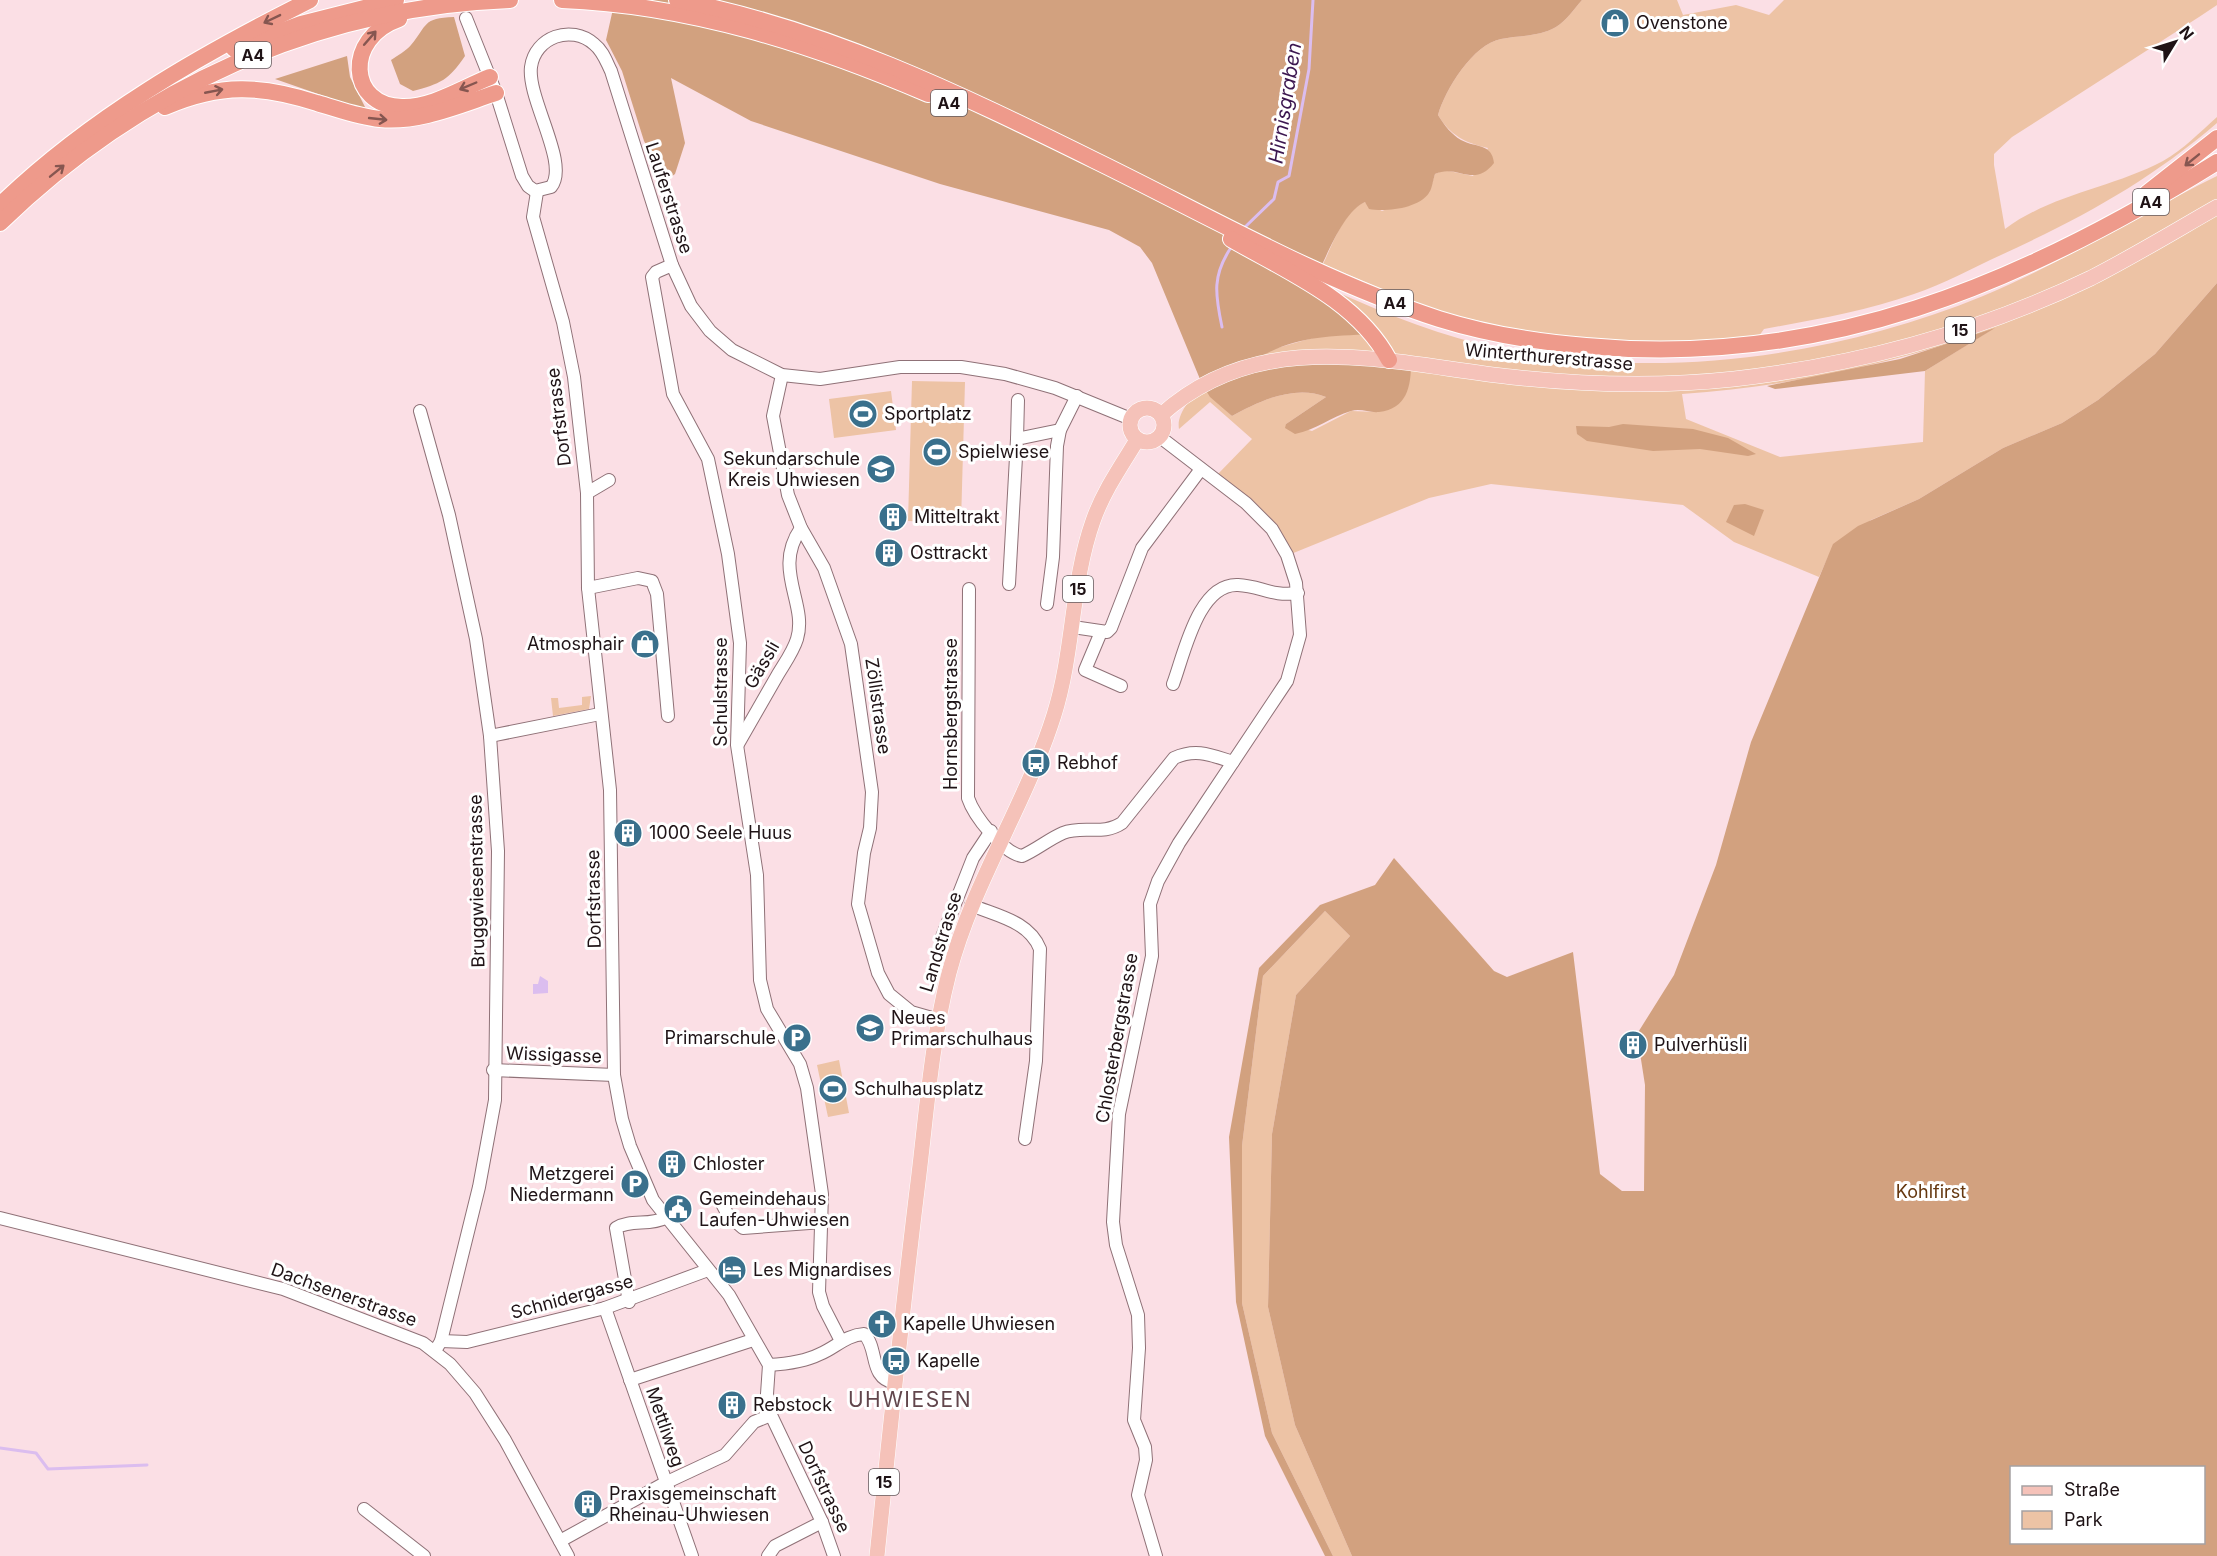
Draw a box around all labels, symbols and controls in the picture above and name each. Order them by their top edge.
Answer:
shop icon: Ovenstone [1599,7,1631,39]
place label: Ovenstone [1636,12,1728,33]
north arrow [2145,12,2205,72]
one-way arrow [263,14,281,25]
text: N [2175,22,2198,44]
one-way arrow [363,31,377,46]
water label: Hirnisgraben [1264,41,1306,165]
road number: A4 [235,42,271,68]
one-way arrow [459,82,477,93]
one-way arrow [204,85,223,96]
road number: A4 [931,90,967,116]
one-way arrow [368,114,388,125]
street label: Lauferstrasse [642,139,697,256]
one-way arrow [2184,153,2200,166]
one-way arrow [49,165,65,178]
road number: A4 [2133,189,2169,215]
road number: A4 [1377,290,1413,316]
road number: 15 [1945,317,1975,343]
street label: Winterthurerstrasse [1464,339,1634,374]
street label: Dorfstrasse [542,367,575,467]
sports icon: Sportplatz [847,398,879,430]
place label: Sportplatz [884,403,972,424]
sports icon: Spielwiese [921,436,953,468]
place label: Spielwiese [958,441,1049,462]
place label: Sekundarschule Kreis Uhwiesen [723,448,860,490]
school or university icon: Sekundarschule Kreis Uhwiesen [865,453,897,485]
building icon: Mitteltrakt [877,501,909,533]
place label: Mitteltrakt [914,506,1000,527]
building icon: Osttrackt [873,537,905,569]
place label: Osttrackt [910,542,988,563]
road number: 15 [1063,576,1093,602]
shop icon: Atmosphair [629,628,661,660]
place label: Atmosphair [527,633,624,654]
street label: Schulstrasse [710,637,731,747]
street label: Gässli [740,637,783,692]
street label: Hornsbergstrasse [940,638,961,790]
street label: Zöllistrasse [861,656,896,755]
bus stop icon: Rebhof [1020,747,1052,779]
place label: Rebhof [1057,752,1118,773]
street label: Bruggwiesenstrasse [464,794,489,968]
building icon: 1000 Seele Huus [612,817,644,849]
place label: 1000 Seele Huus [649,822,792,843]
street label: Dorfstrasse [582,849,605,949]
street label: Landstrasse [915,889,966,995]
street label: Chlosterbergstrasse [1091,951,1142,1125]
place label: Neues Primarschulhaus [891,1007,1033,1049]
school or university icon: Neues Primarschulhaus [854,1012,886,1044]
parking icon: Primarschule [781,1022,813,1054]
place label: Primarschule [665,1027,776,1048]
building icon: Pulverhüsli [1617,1029,1649,1061]
place label: Pulverhüsli [1654,1034,1747,1055]
street label: Wissigasse [506,1042,602,1067]
sports icon: Schulhausplatz [817,1073,849,1105]
place label: Schulhausplatz [854,1078,984,1099]
building icon: Chloster [656,1148,688,1180]
place label: Chloster [693,1153,765,1174]
place label: Metzgerei Niedermann [510,1163,614,1205]
parking icon: Metzgerei Niedermann [619,1168,651,1200]
park label: Kohlfirst [1896,1181,1966,1202]
place label: Gemeindehaus Laufen-Uhwiesen [699,1188,850,1230]
public building icon: Gemeindehaus Laufen-Uhwiesen [662,1193,694,1225]
hotel icon: Les Mignardises [716,1254,748,1286]
street label: Dachsenerstrasse [268,1258,420,1331]
place label: Les Mignardises [753,1259,892,1280]
street label: Schnidergasse [508,1270,635,1323]
church icon: Kapelle Uhwiesen [866,1308,898,1340]
place label: Kapelle Uhwiesen [903,1313,1055,1334]
bus stop icon: Kapelle [880,1345,912,1377]
place label: Kapelle [917,1350,980,1371]
street label: Mettliweg [642,1384,689,1469]
district label: UHWIESEN [848,1387,972,1412]
building icon: Rebstock [716,1389,748,1421]
place label: Rebstock [753,1394,832,1415]
street label: Dorfstrasse [794,1438,855,1536]
legend [2010,1466,2205,1544]
road number: 15 [869,1469,899,1495]
text: Straße [2064,1479,2120,1500]
place label: Praxisgemeinschaft Rheinau-Uhwiesen [609,1483,776,1525]
building icon: Praxisgemeinschaft Rheinau-Uhwiesen [572,1488,604,1520]
text: Park [2064,1509,2103,1530]

